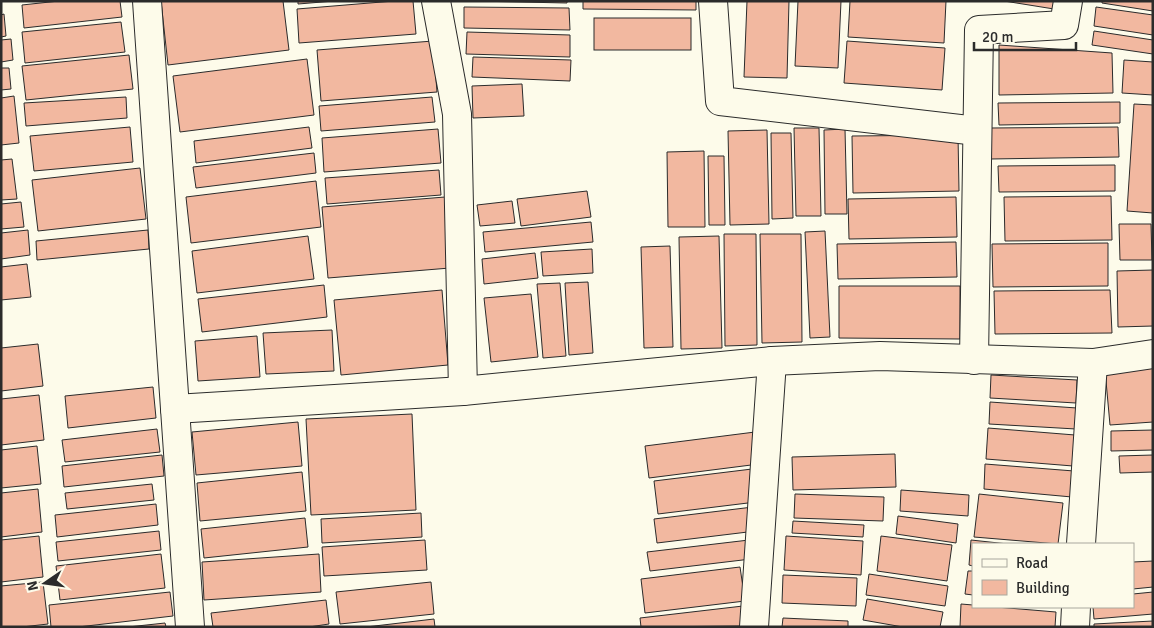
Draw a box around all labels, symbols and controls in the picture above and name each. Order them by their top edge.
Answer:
scale bar [974,20,1076,52]
text: 20 m [982,28,1013,46]
legend [972,543,1134,608]
text: Road [1016,554,1048,572]
north arrow [20,558,70,608]
text: N [23,579,42,592]
text: Building [1016,579,1070,597]

